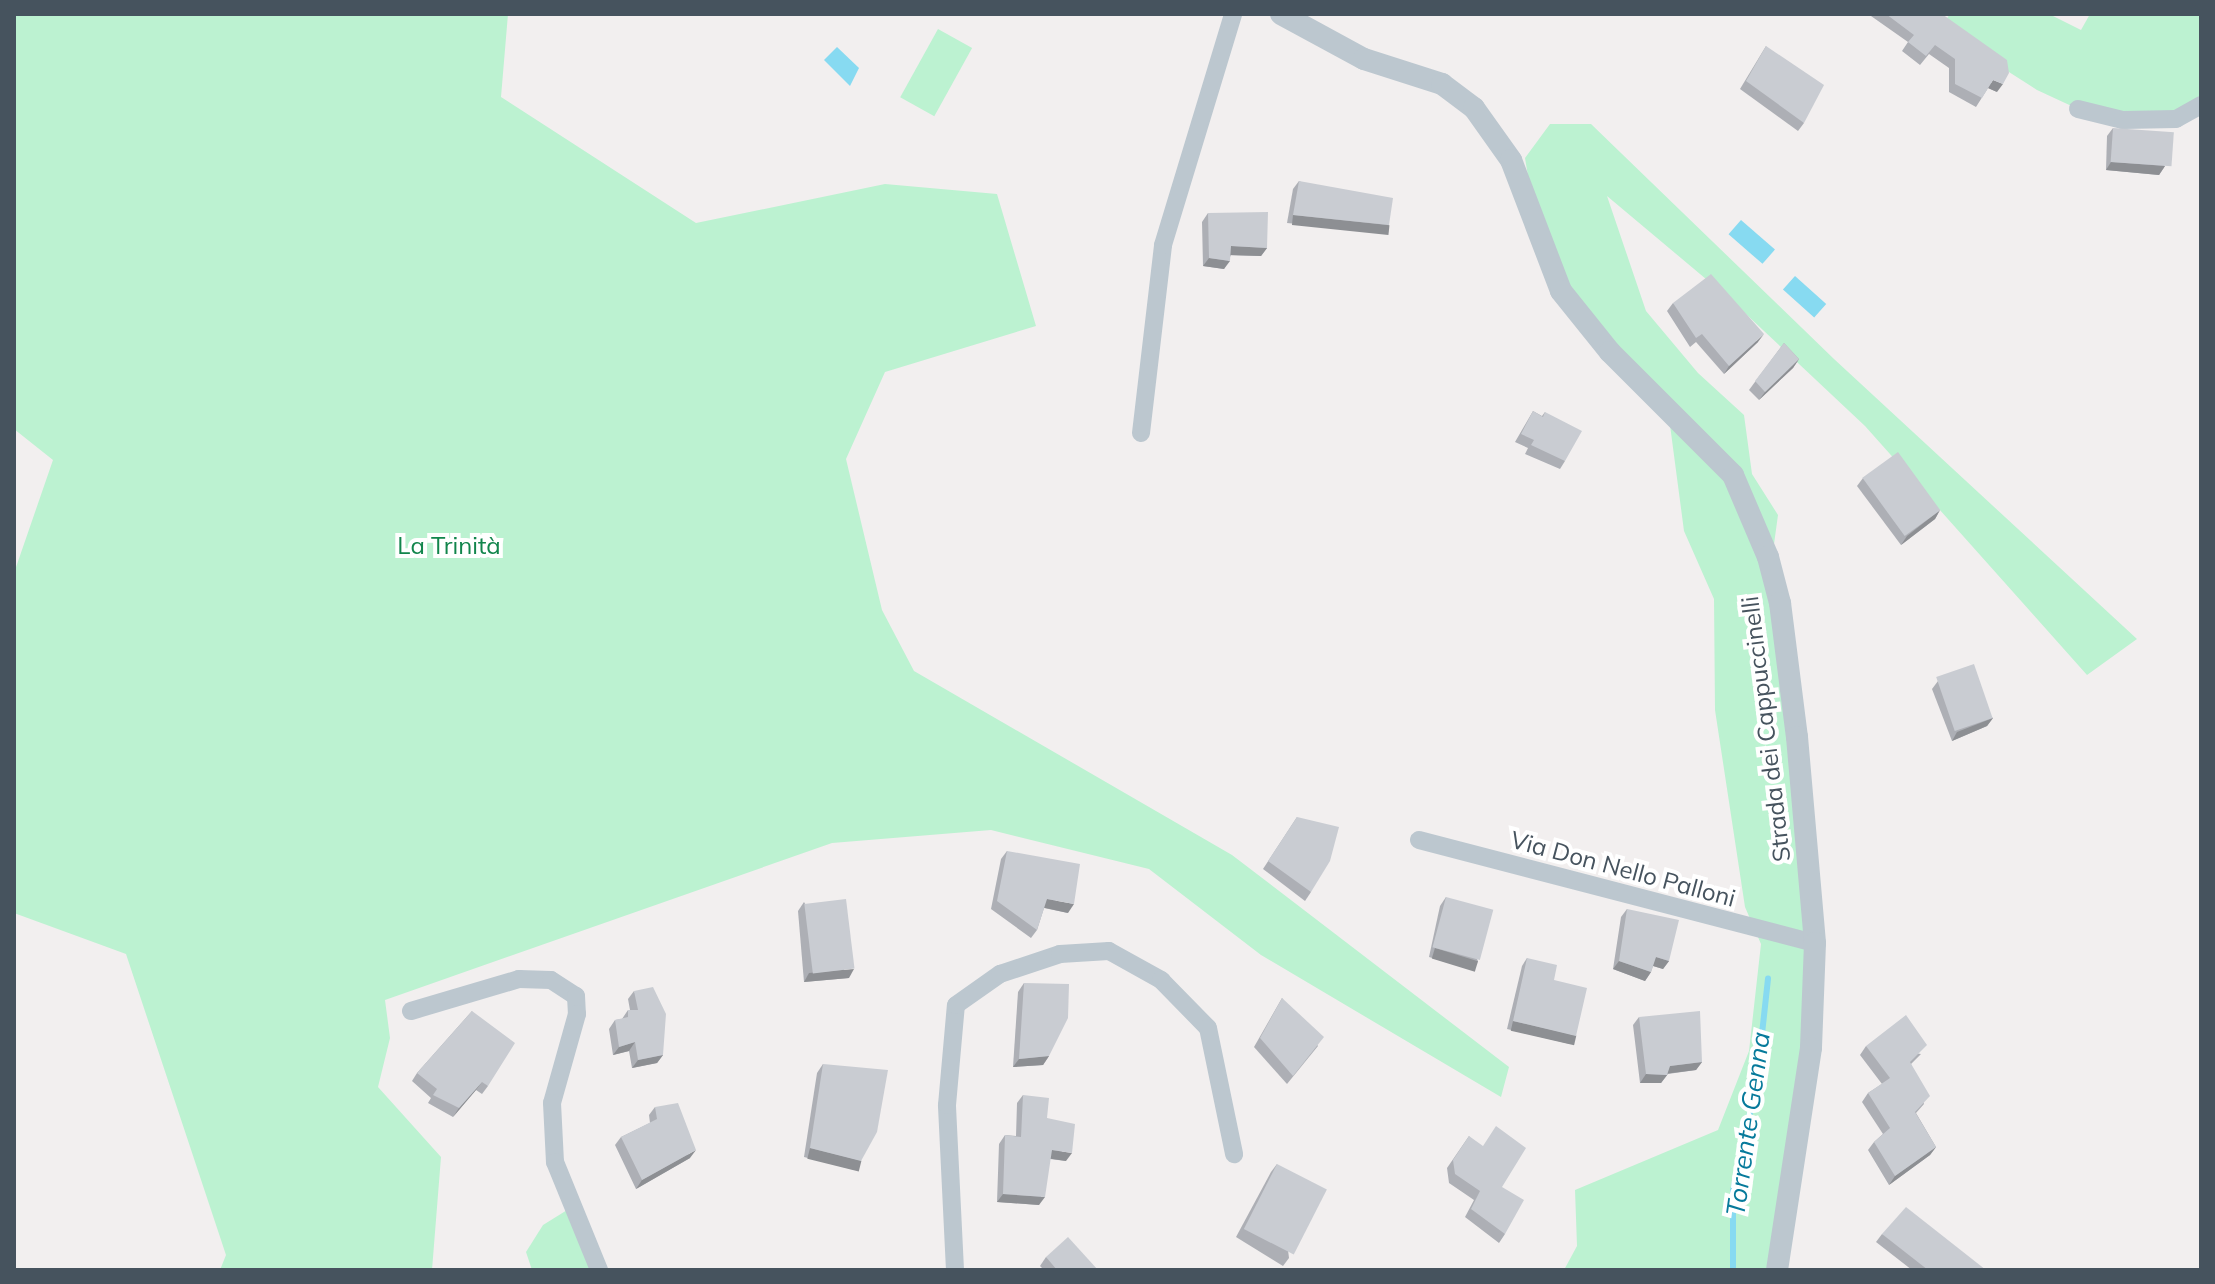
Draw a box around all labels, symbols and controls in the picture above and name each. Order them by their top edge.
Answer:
park label: La Trinità [397,532,501,560]
street label: Strada dei Cappuccinelli [1735,595,1797,863]
street label: Via Don Nello Palloni [1507,825,1739,913]
water label: Torrente Genna [1720,1030,1776,1218]

